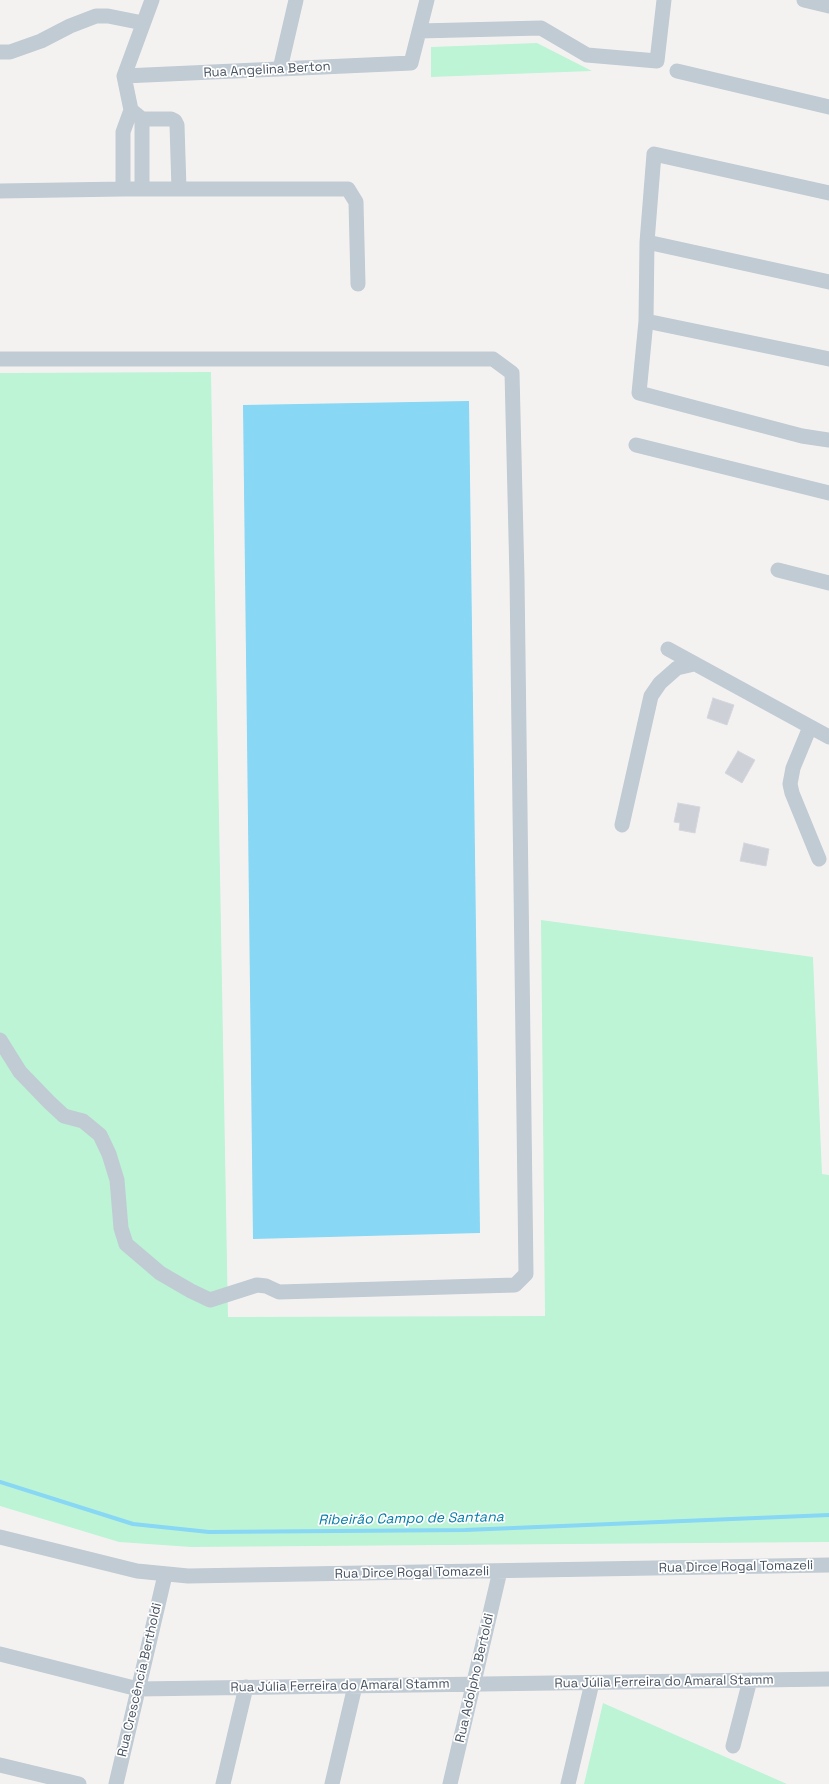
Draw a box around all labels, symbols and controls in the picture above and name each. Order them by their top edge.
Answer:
street label: Rua Angelina Berton [203,59,331,81]
water label: Ribeirão Campo de Santana [318,1509,504,1529]
street label: Rua Dirce Rogal Tomazeli [659,1558,813,1576]
street label: Rua Dirce Rogal Tomazeli [335,1564,489,1582]
street label: Rua Crescência Bertholdi [115,1601,165,1759]
street label: Rua Adolpho Bertoldi [453,1612,497,1744]
street label: Rua Júlia Ferreira do Amaral Stamm [554,1672,774,1692]
street label: Rua Júlia Ferreira do Amaral Stamm [230,1676,450,1696]

